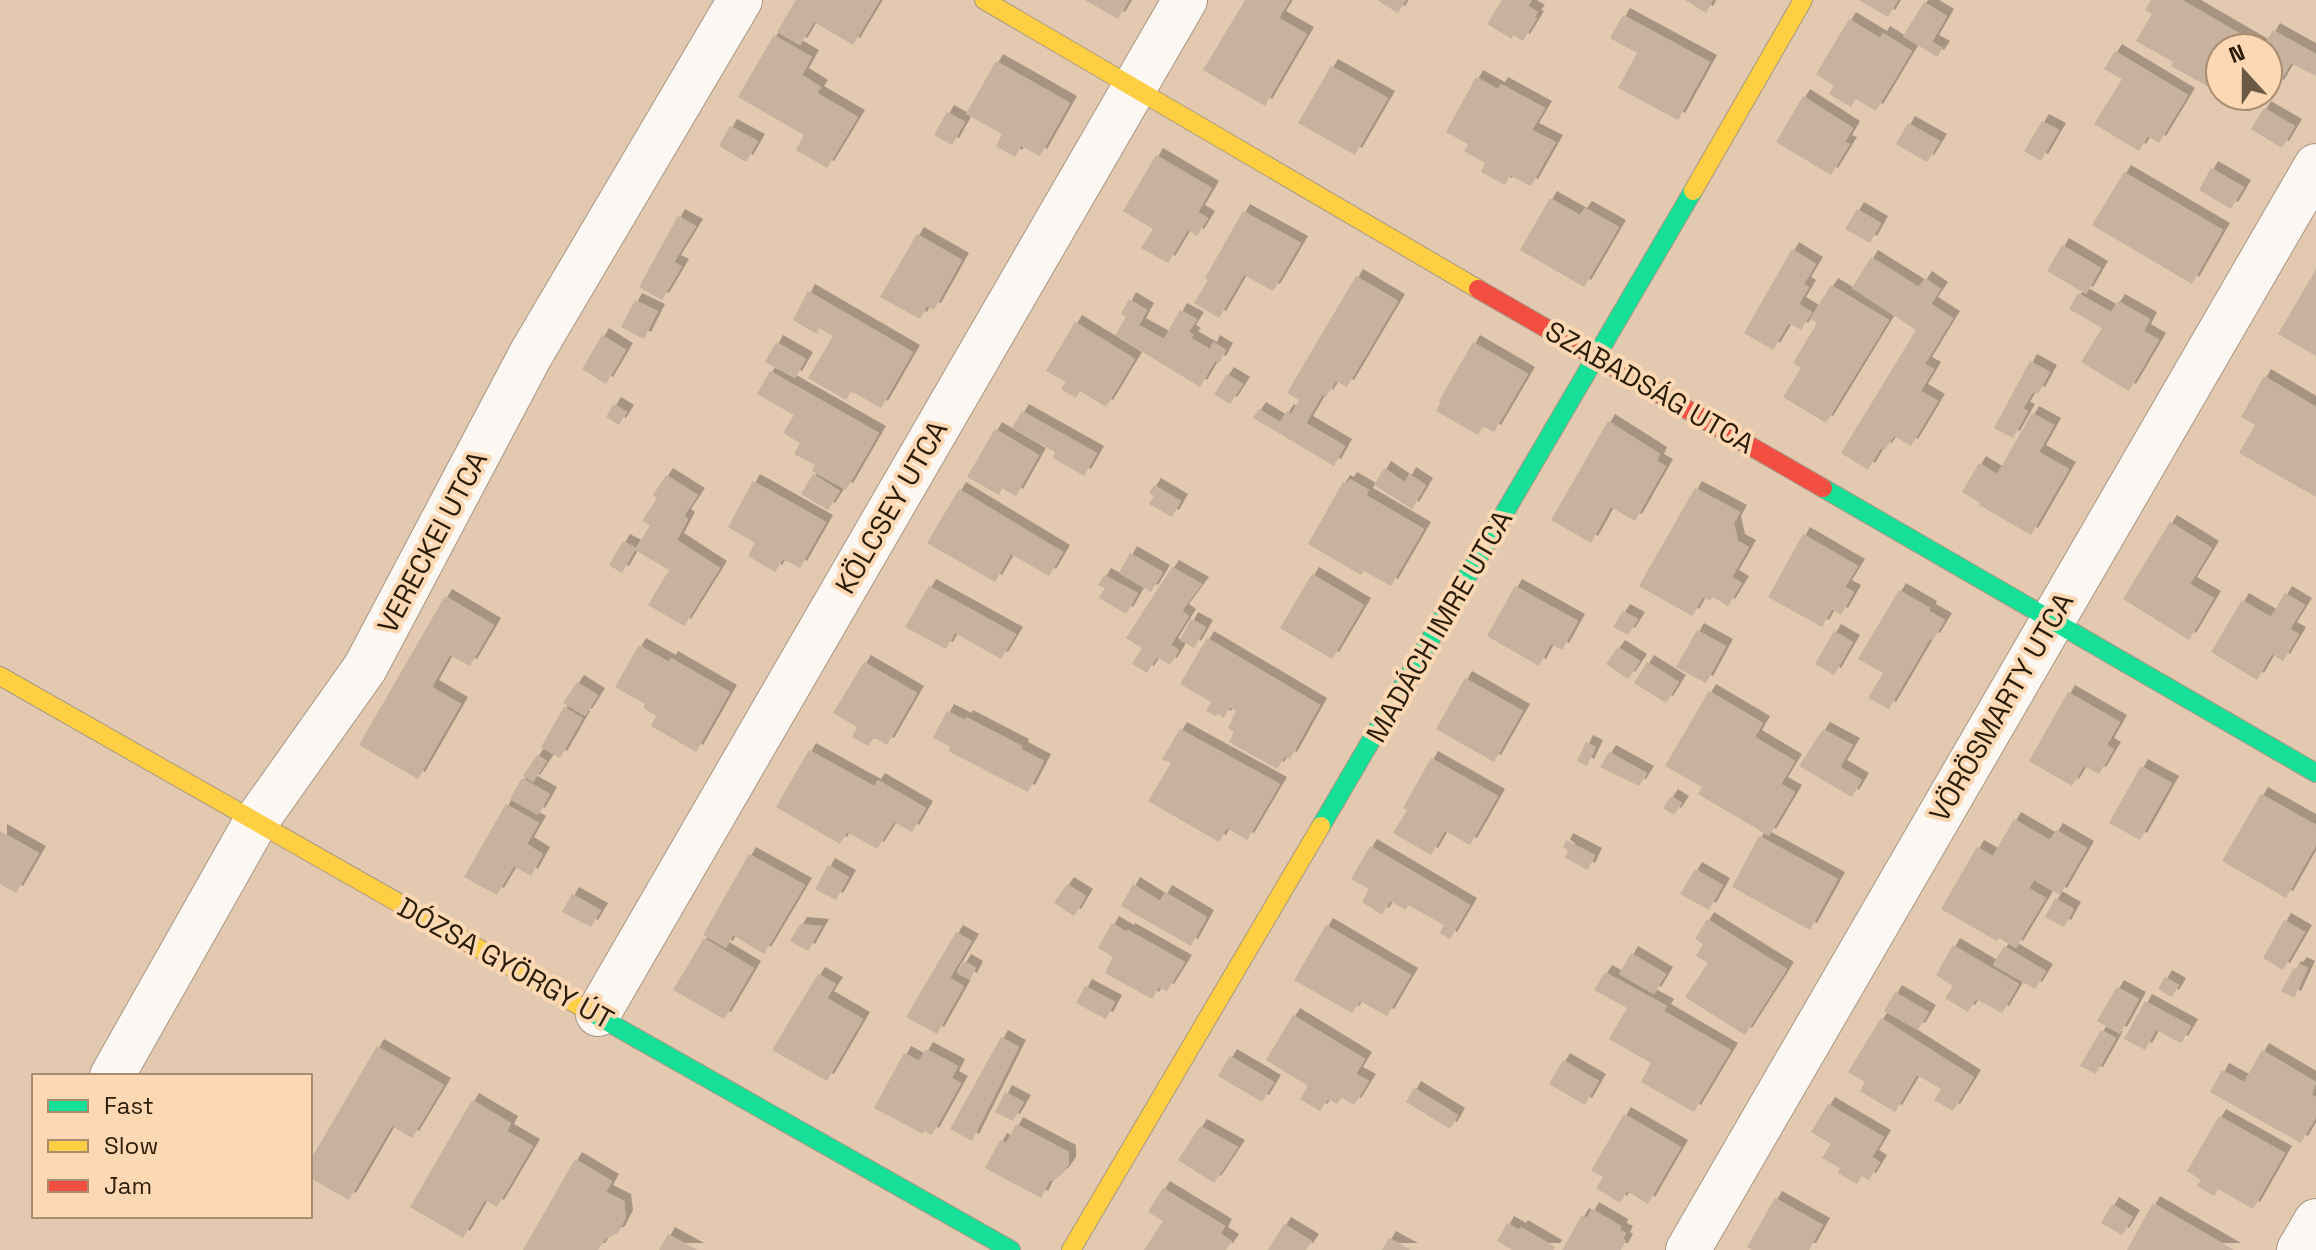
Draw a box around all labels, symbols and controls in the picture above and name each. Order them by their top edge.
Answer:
north arrow [2204,32,2284,112]
text: N [2225,38,2249,69]
street label: SZABADSÁG UTCA [1539,313,1761,461]
street label: KÖLCSEY UTCA [827,414,955,600]
street label: VERECKEI UTCA [369,445,495,639]
street label: MADÁCH IMRE UTCA [1358,503,1520,749]
street label: VÖRÖSMARTY UTCA [1921,586,2081,828]
street label: DÓZSA GYÖRGY ÚT [392,889,620,1037]
legend [32,1074,312,1218]
text: Fast [104,1090,154,1121]
text: Slow [104,1130,158,1161]
text: Jam [104,1170,152,1201]

